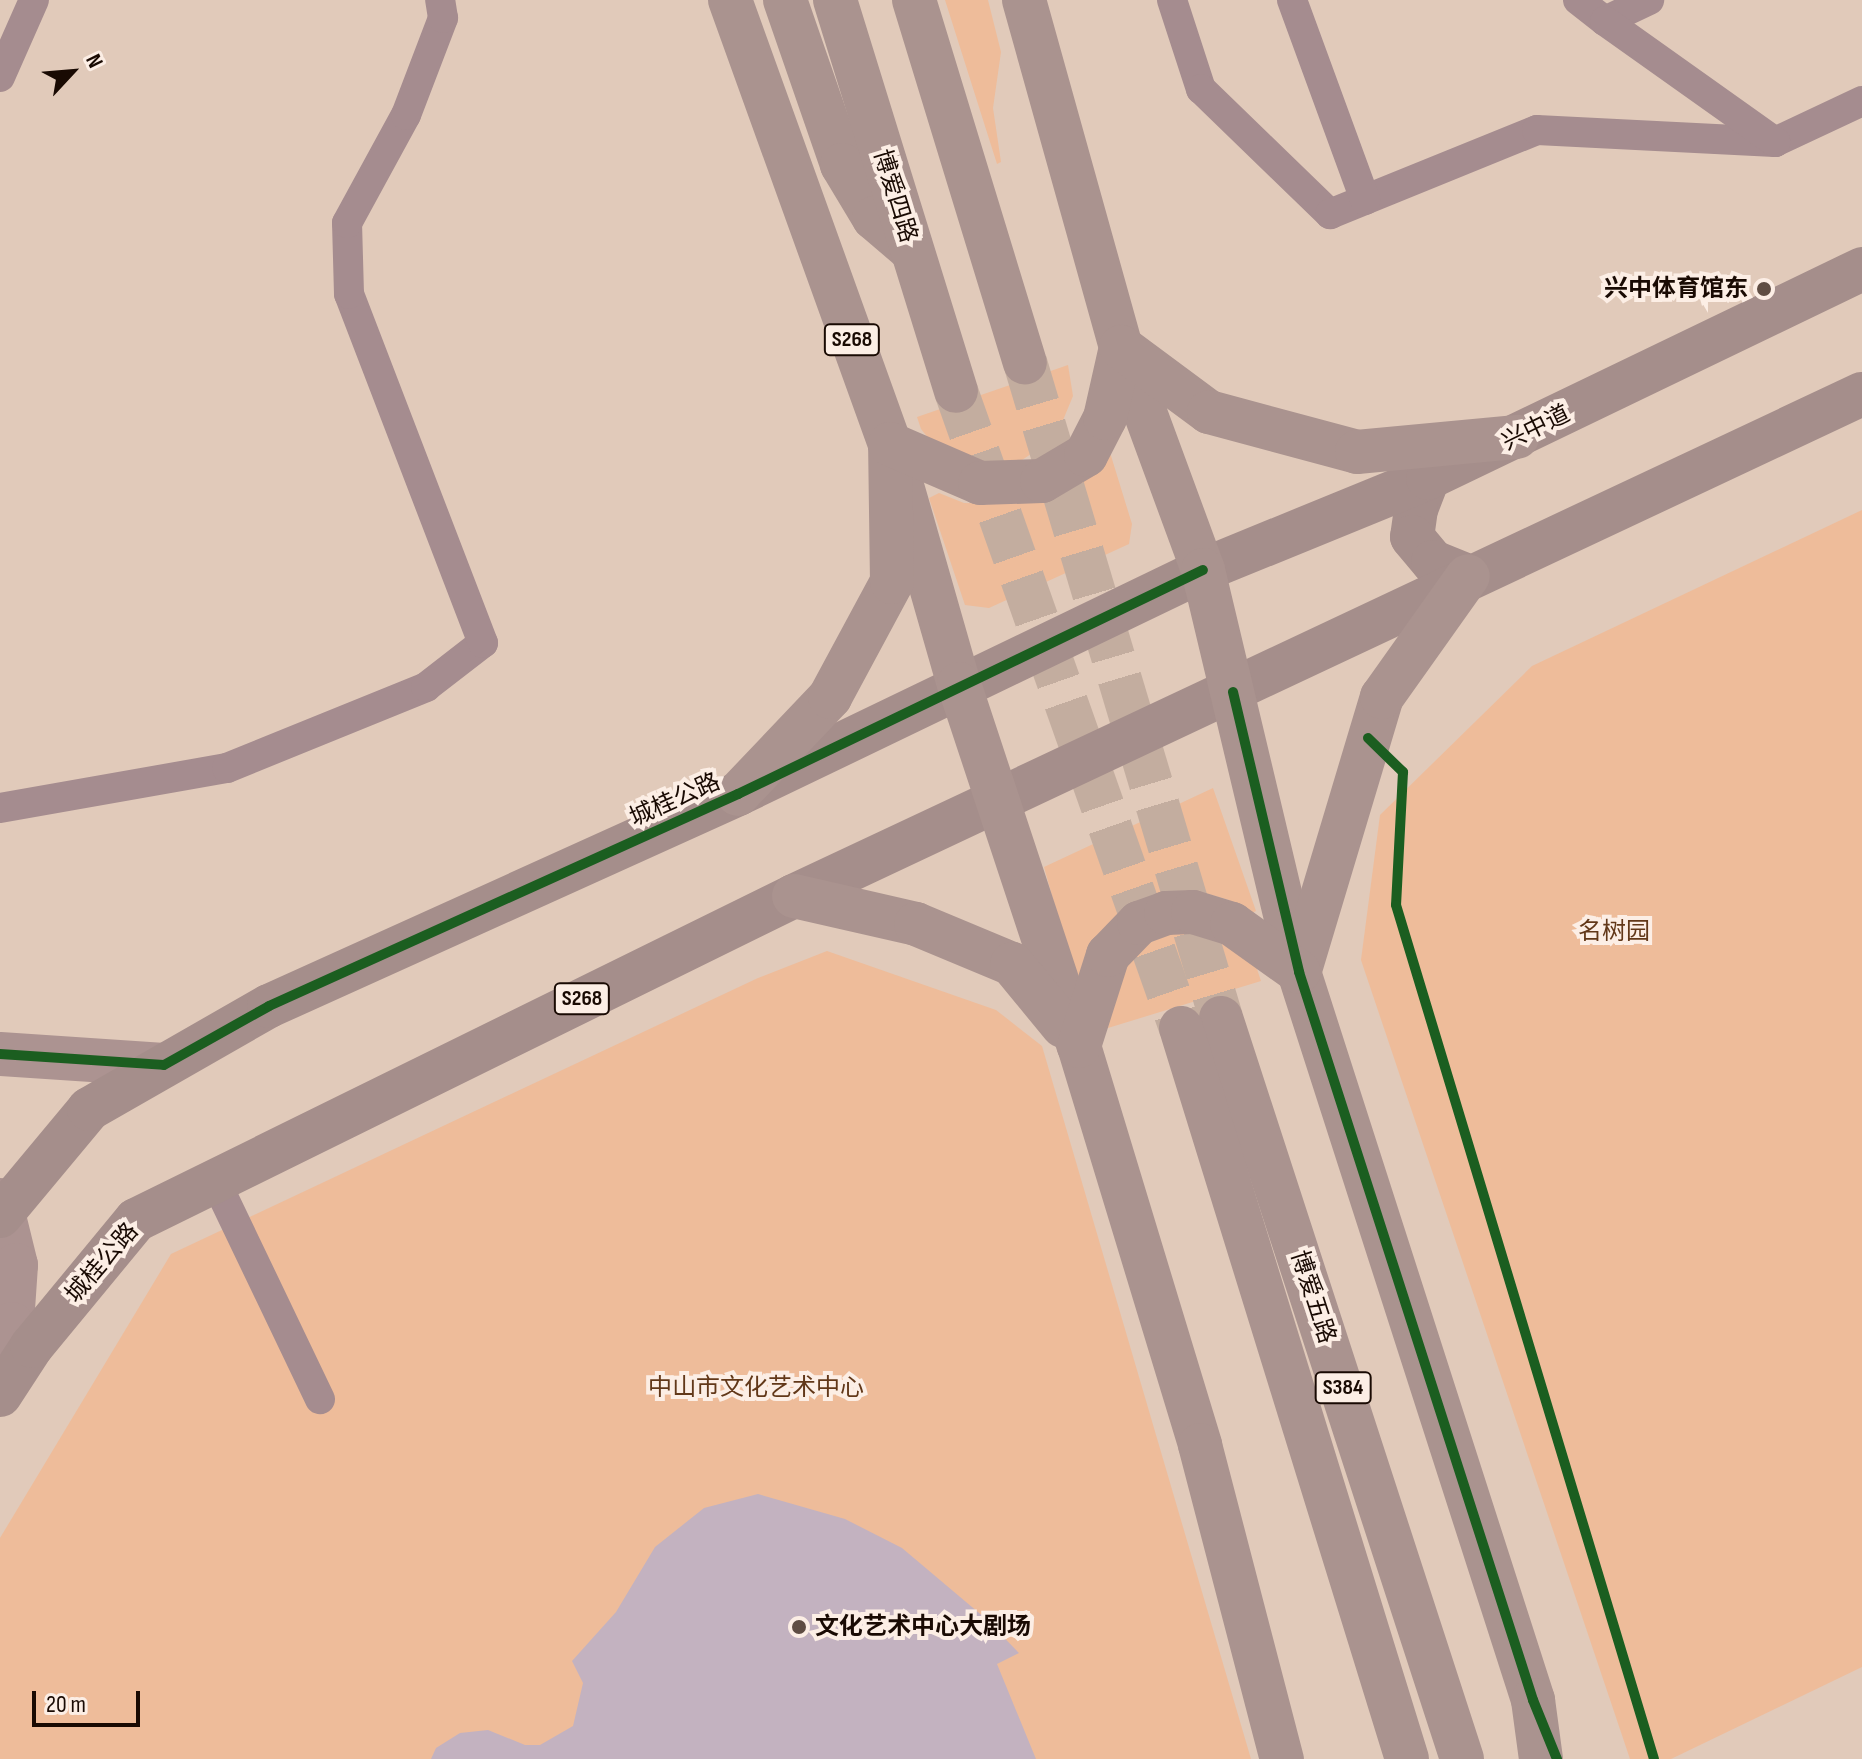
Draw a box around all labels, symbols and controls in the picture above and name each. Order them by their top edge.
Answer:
north arrow [32,32,112,112]
text: N [79,50,109,72]
street label: 博爱四路 [867,146,923,246]
place label: 兴中体育馆东 [1604,275,1748,303]
marker: 兴中体育馆东 [1755,280,1773,298]
road number: S268 [822,322,882,358]
street label: 兴中道 [1497,399,1575,457]
street label: 城桂公路 [625,767,725,833]
park label: 名树园 [1578,918,1650,946]
road number: S268 [552,981,612,1017]
street label: 城桂公路 [60,1217,144,1309]
street label: 博爱五路 [1284,1247,1342,1347]
road number: S384 [1313,1370,1373,1406]
park label: 中山市文化艺术中心 [648,1374,864,1402]
place label: 文化艺术中心大剧场 [815,1613,1031,1641]
marker: 文化艺术中心大剧场 [790,1618,808,1636]
scale bar [36,1675,144,1725]
text: 20 m [46,1690,86,1719]

